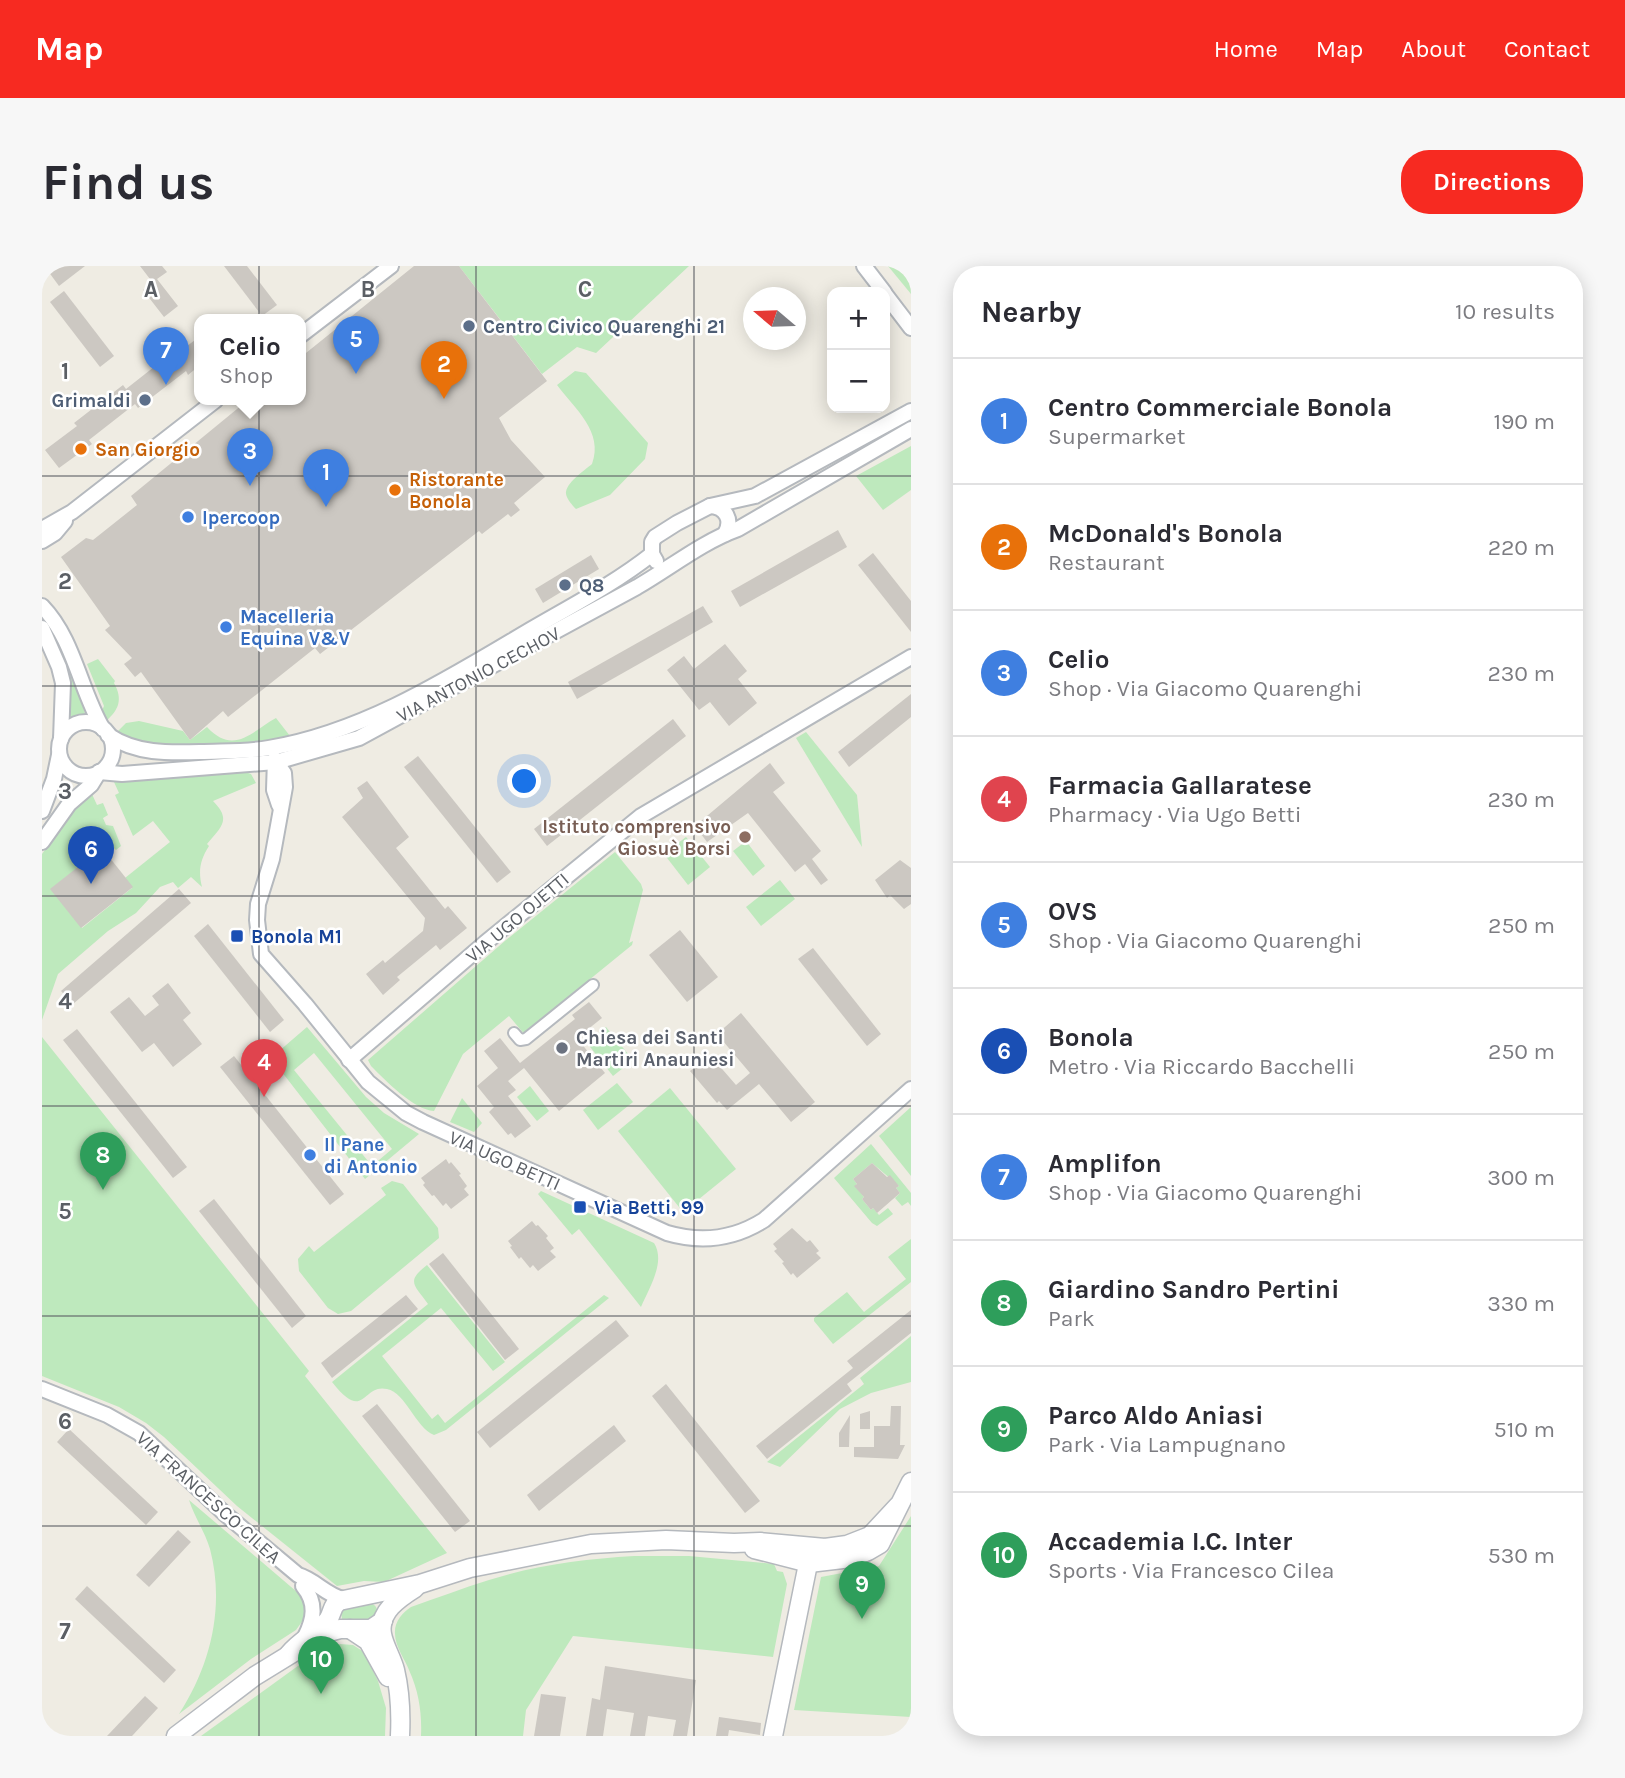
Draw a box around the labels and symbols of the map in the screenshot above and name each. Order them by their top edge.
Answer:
text: A [144,276,158,303]
text: B [361,276,375,303]
text: C [578,276,592,303]
north arrow [743,287,806,350]
pin: 5 [333,316,379,374]
place label: Centro Civico Quarenghi 21 [483,316,725,338]
marker: Centro Civico Quarenghi 21 [461,318,477,334]
pin: 7 [143,327,189,385]
pin: 2 [421,341,467,399]
text: 1 [61,358,69,385]
place label: Grimaldi [52,390,131,412]
marker: Grimaldi [137,392,153,408]
pin: 3 [227,428,273,486]
place label: San Giorgio [95,439,200,461]
marker: San Giorgio [73,441,89,457]
pin: 1 [303,449,349,507]
place label: Ristorante Bonola [409,469,504,513]
marker: Ristorante Bonola [387,482,403,498]
place label: Ipercoop [202,507,280,529]
marker: Ipercoop [180,509,196,525]
text: 2 [58,568,72,595]
place label: Q8 [579,575,604,597]
marker: Q8 [557,577,573,593]
place label: Macelleria Equina V&V [240,606,350,650]
marker: Macelleria Equina V&V [218,619,234,635]
street label: VIA ANTONIO CECHOV [393,622,564,727]
your location [507,764,541,798]
text: 3 [58,778,72,805]
place label: Istituto comprensivo Giosuè Borsi [542,816,731,860]
pin: 6 [68,826,114,884]
marker: Istituto comprensivo Giosuè Borsi [737,829,753,845]
street label: VIA UGO OJETTI [462,868,574,967]
place label: Bonola M1 [251,926,342,948]
marker: Bonola M1 [229,928,245,944]
text: 4 [58,988,72,1015]
place label: Chiesa dei Santi Martiri Anauniesi [576,1027,735,1071]
pin: 4 [241,1039,287,1097]
marker: Chiesa dei Santi Martiri Anauniesi [554,1040,570,1056]
street label: VIA UGO BETTI [445,1127,564,1195]
pin: 8 [80,1132,126,1190]
place label: Il Pane di Antonio [324,1134,418,1178]
marker: Il Pane di Antonio [302,1147,318,1163]
place label: Via Betti, 99 [594,1197,704,1219]
text: 5 [58,1198,72,1225]
marker: Via Betti, 99 [572,1199,588,1215]
text: 6 [58,1408,72,1435]
street label: VIA FRANCESCO CILEA [132,1427,285,1568]
pin: 9 [839,1561,885,1619]
text: 7 [59,1618,71,1645]
pin: 10 [298,1636,344,1694]

